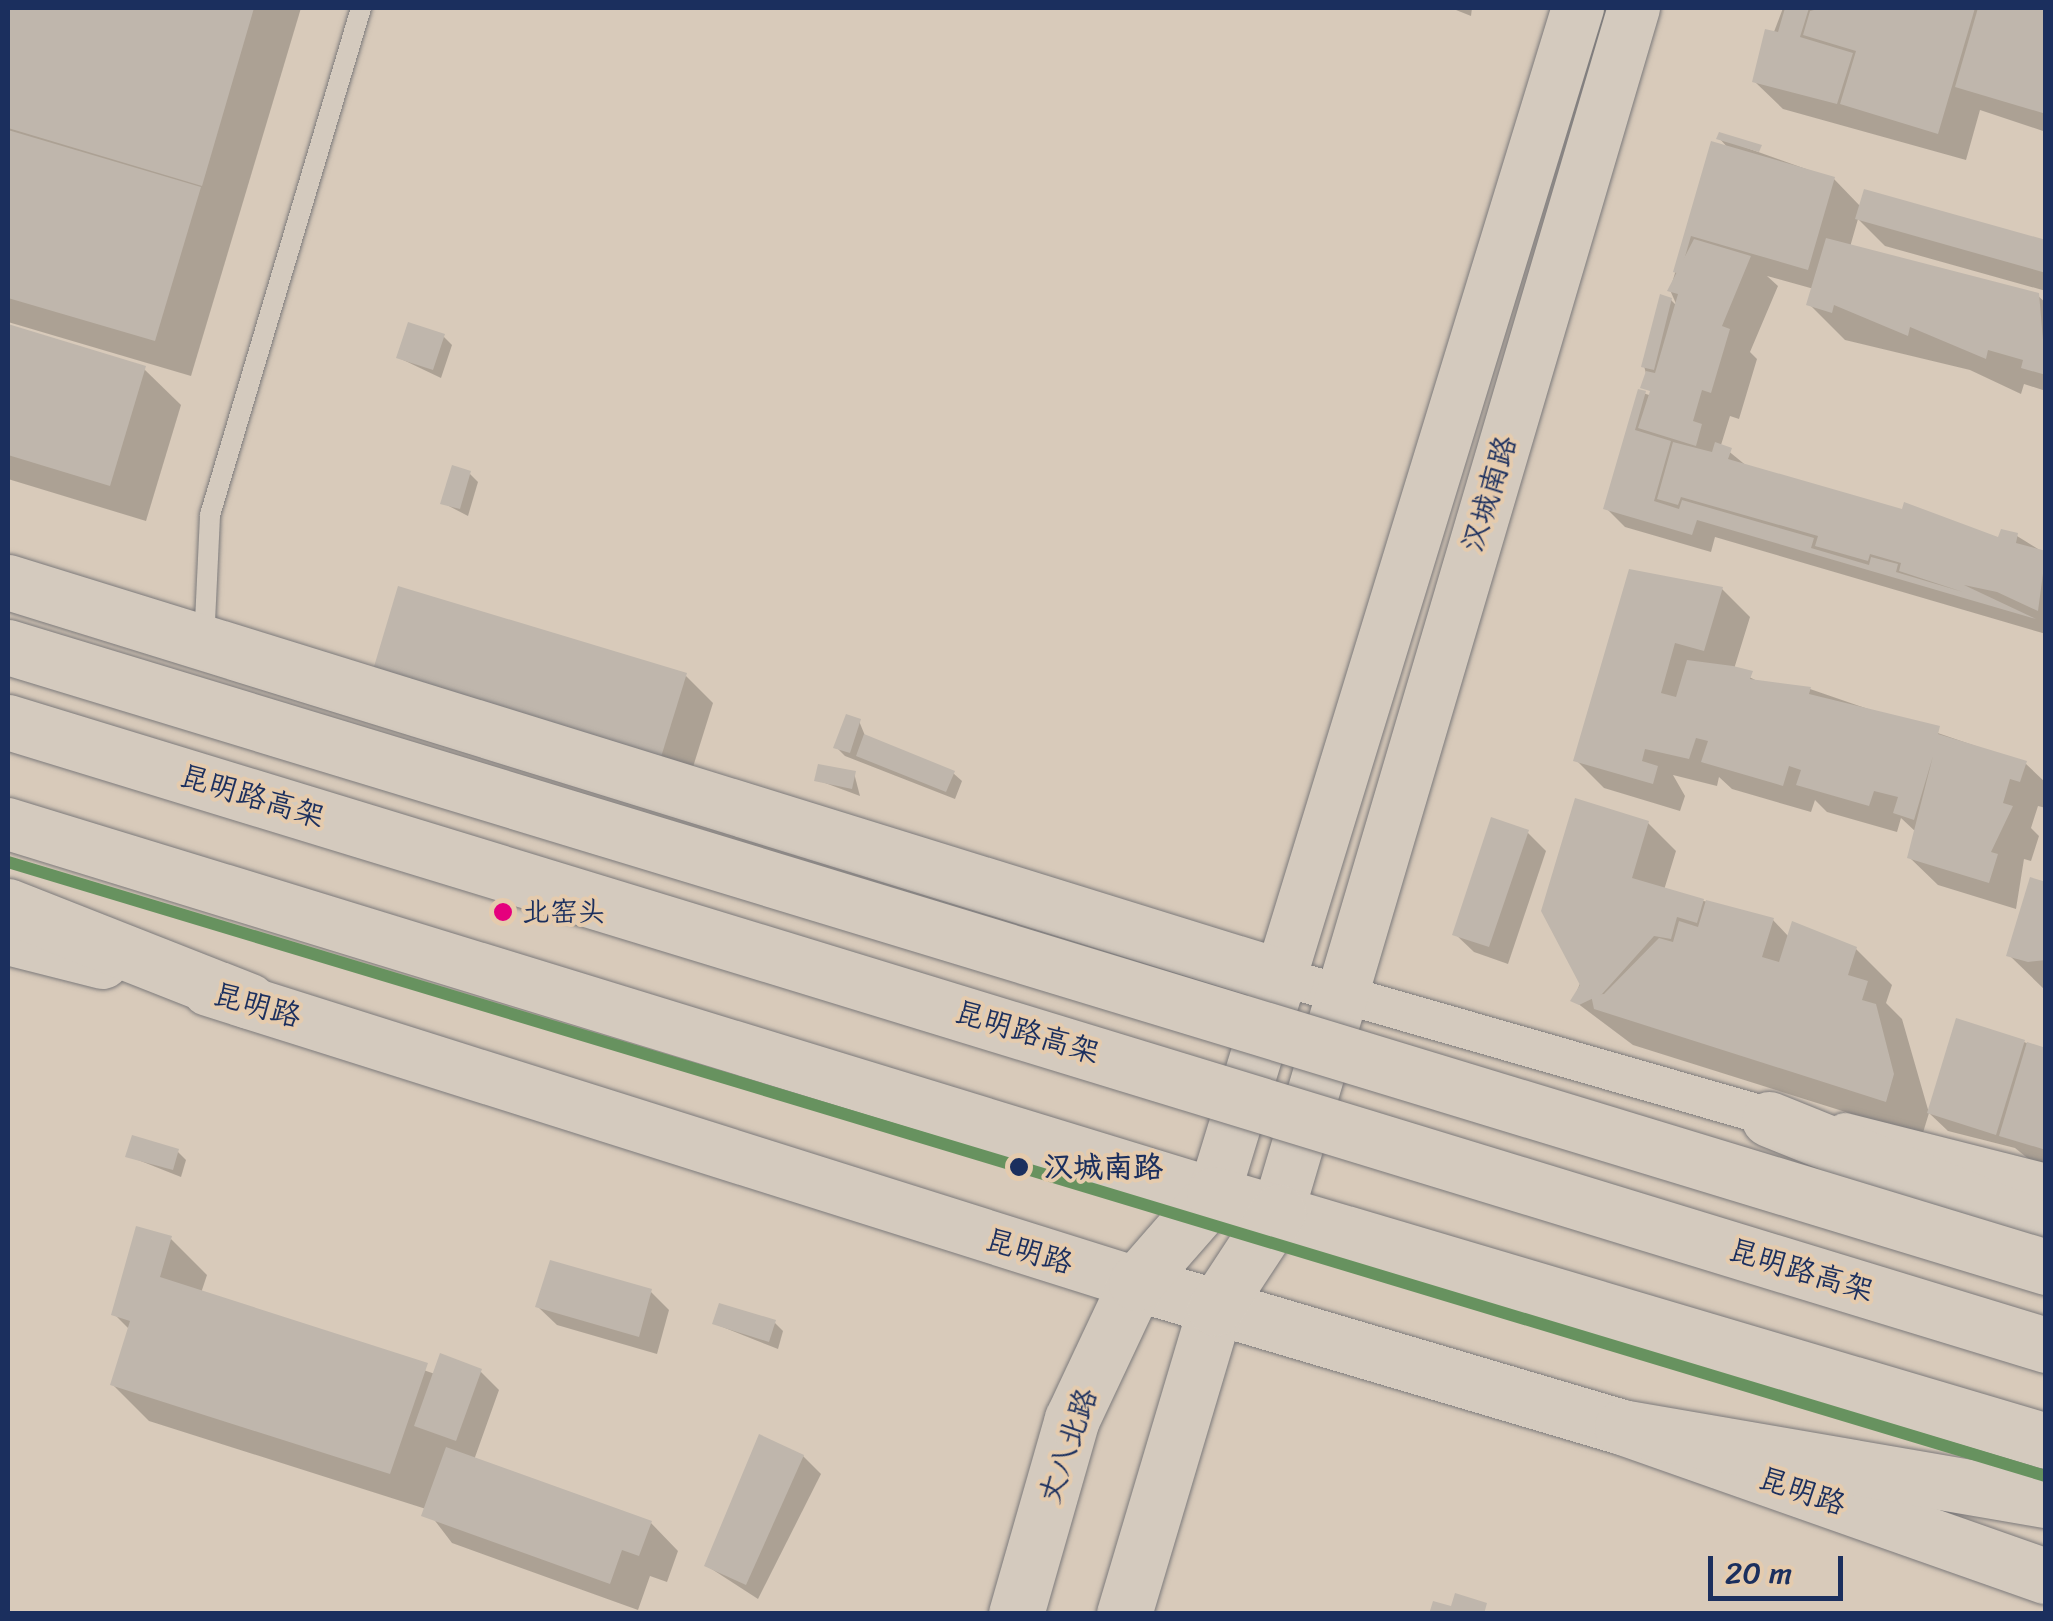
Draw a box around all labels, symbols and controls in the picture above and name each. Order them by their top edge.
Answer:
street label: 汉城南路 [1454,431,1524,557]
street label: 昆明路高架 [175,757,329,835]
place label: 北窑头 [522,895,606,929]
marker: 北窑头 [493,902,513,922]
street label: 昆明路 [209,975,305,1035]
street label: 昆明路高架 [950,993,1104,1071]
place label: 汉城南路 [1043,1149,1163,1185]
marker: 汉城南路 [1004,1152,1034,1182]
street label: 昆明路 [981,1221,1077,1281]
street label: 昆明路高架 [1724,1231,1878,1309]
street label: 丈八北路 [1031,1383,1105,1509]
street label: 昆明路 [1754,1459,1850,1523]
scale bar [1713,1536,1848,1598]
text: 20 m [1725,1546,1792,1600]

